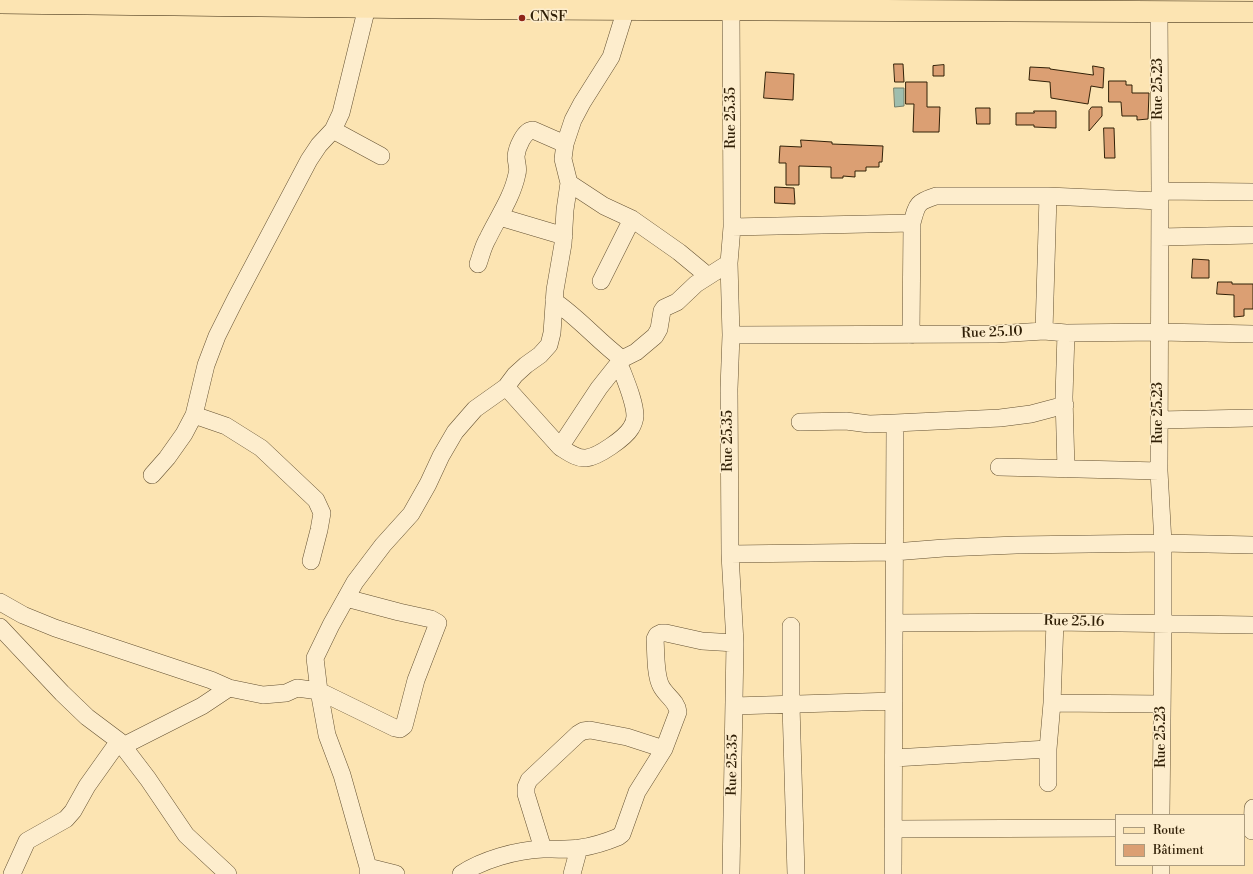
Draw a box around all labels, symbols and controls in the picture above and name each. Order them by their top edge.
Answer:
place label: CNSF [530,10,567,26]
marker: CNSF [517,13,527,23]
street label: Rue 25.23 [1151,58,1167,120]
street label: Rue 25.35 [724,87,740,149]
street label: Rue 25.10 [961,324,1023,342]
street label: Rue 25.23 [1151,382,1167,444]
street label: Rue 25.35 [721,410,737,472]
street label: Rue 25.16 [1044,613,1104,631]
street label: Rue 25.23 [1154,706,1170,768]
street label: Rue 25.35 [724,734,742,796]
legend [1115,814,1245,866]
text: Route [1153,823,1185,838]
text: Bâtiment [1153,843,1204,858]

